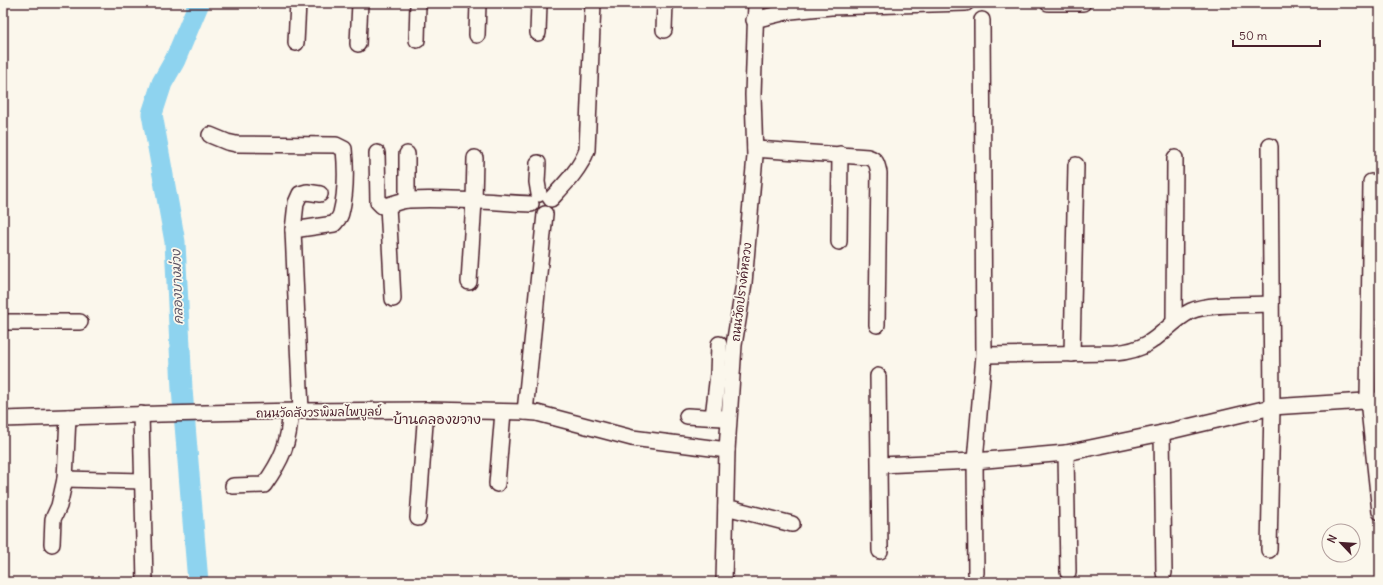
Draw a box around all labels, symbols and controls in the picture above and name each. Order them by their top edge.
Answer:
scale bar [1233,22,1320,48]
text: 50 m [1239,28,1268,43]
street label: ถนนวัดปรางค์หลวง [727,241,755,342]
water label: คลองบางม่วง [167,248,187,325]
street label: ถนนวัดสังวรพิมลไพบูลย์ [256,403,382,423]
district label: บ้านคลองขวาง [393,410,481,428]
north arrow [1321,523,1361,563]
text: N [1324,532,1340,545]

